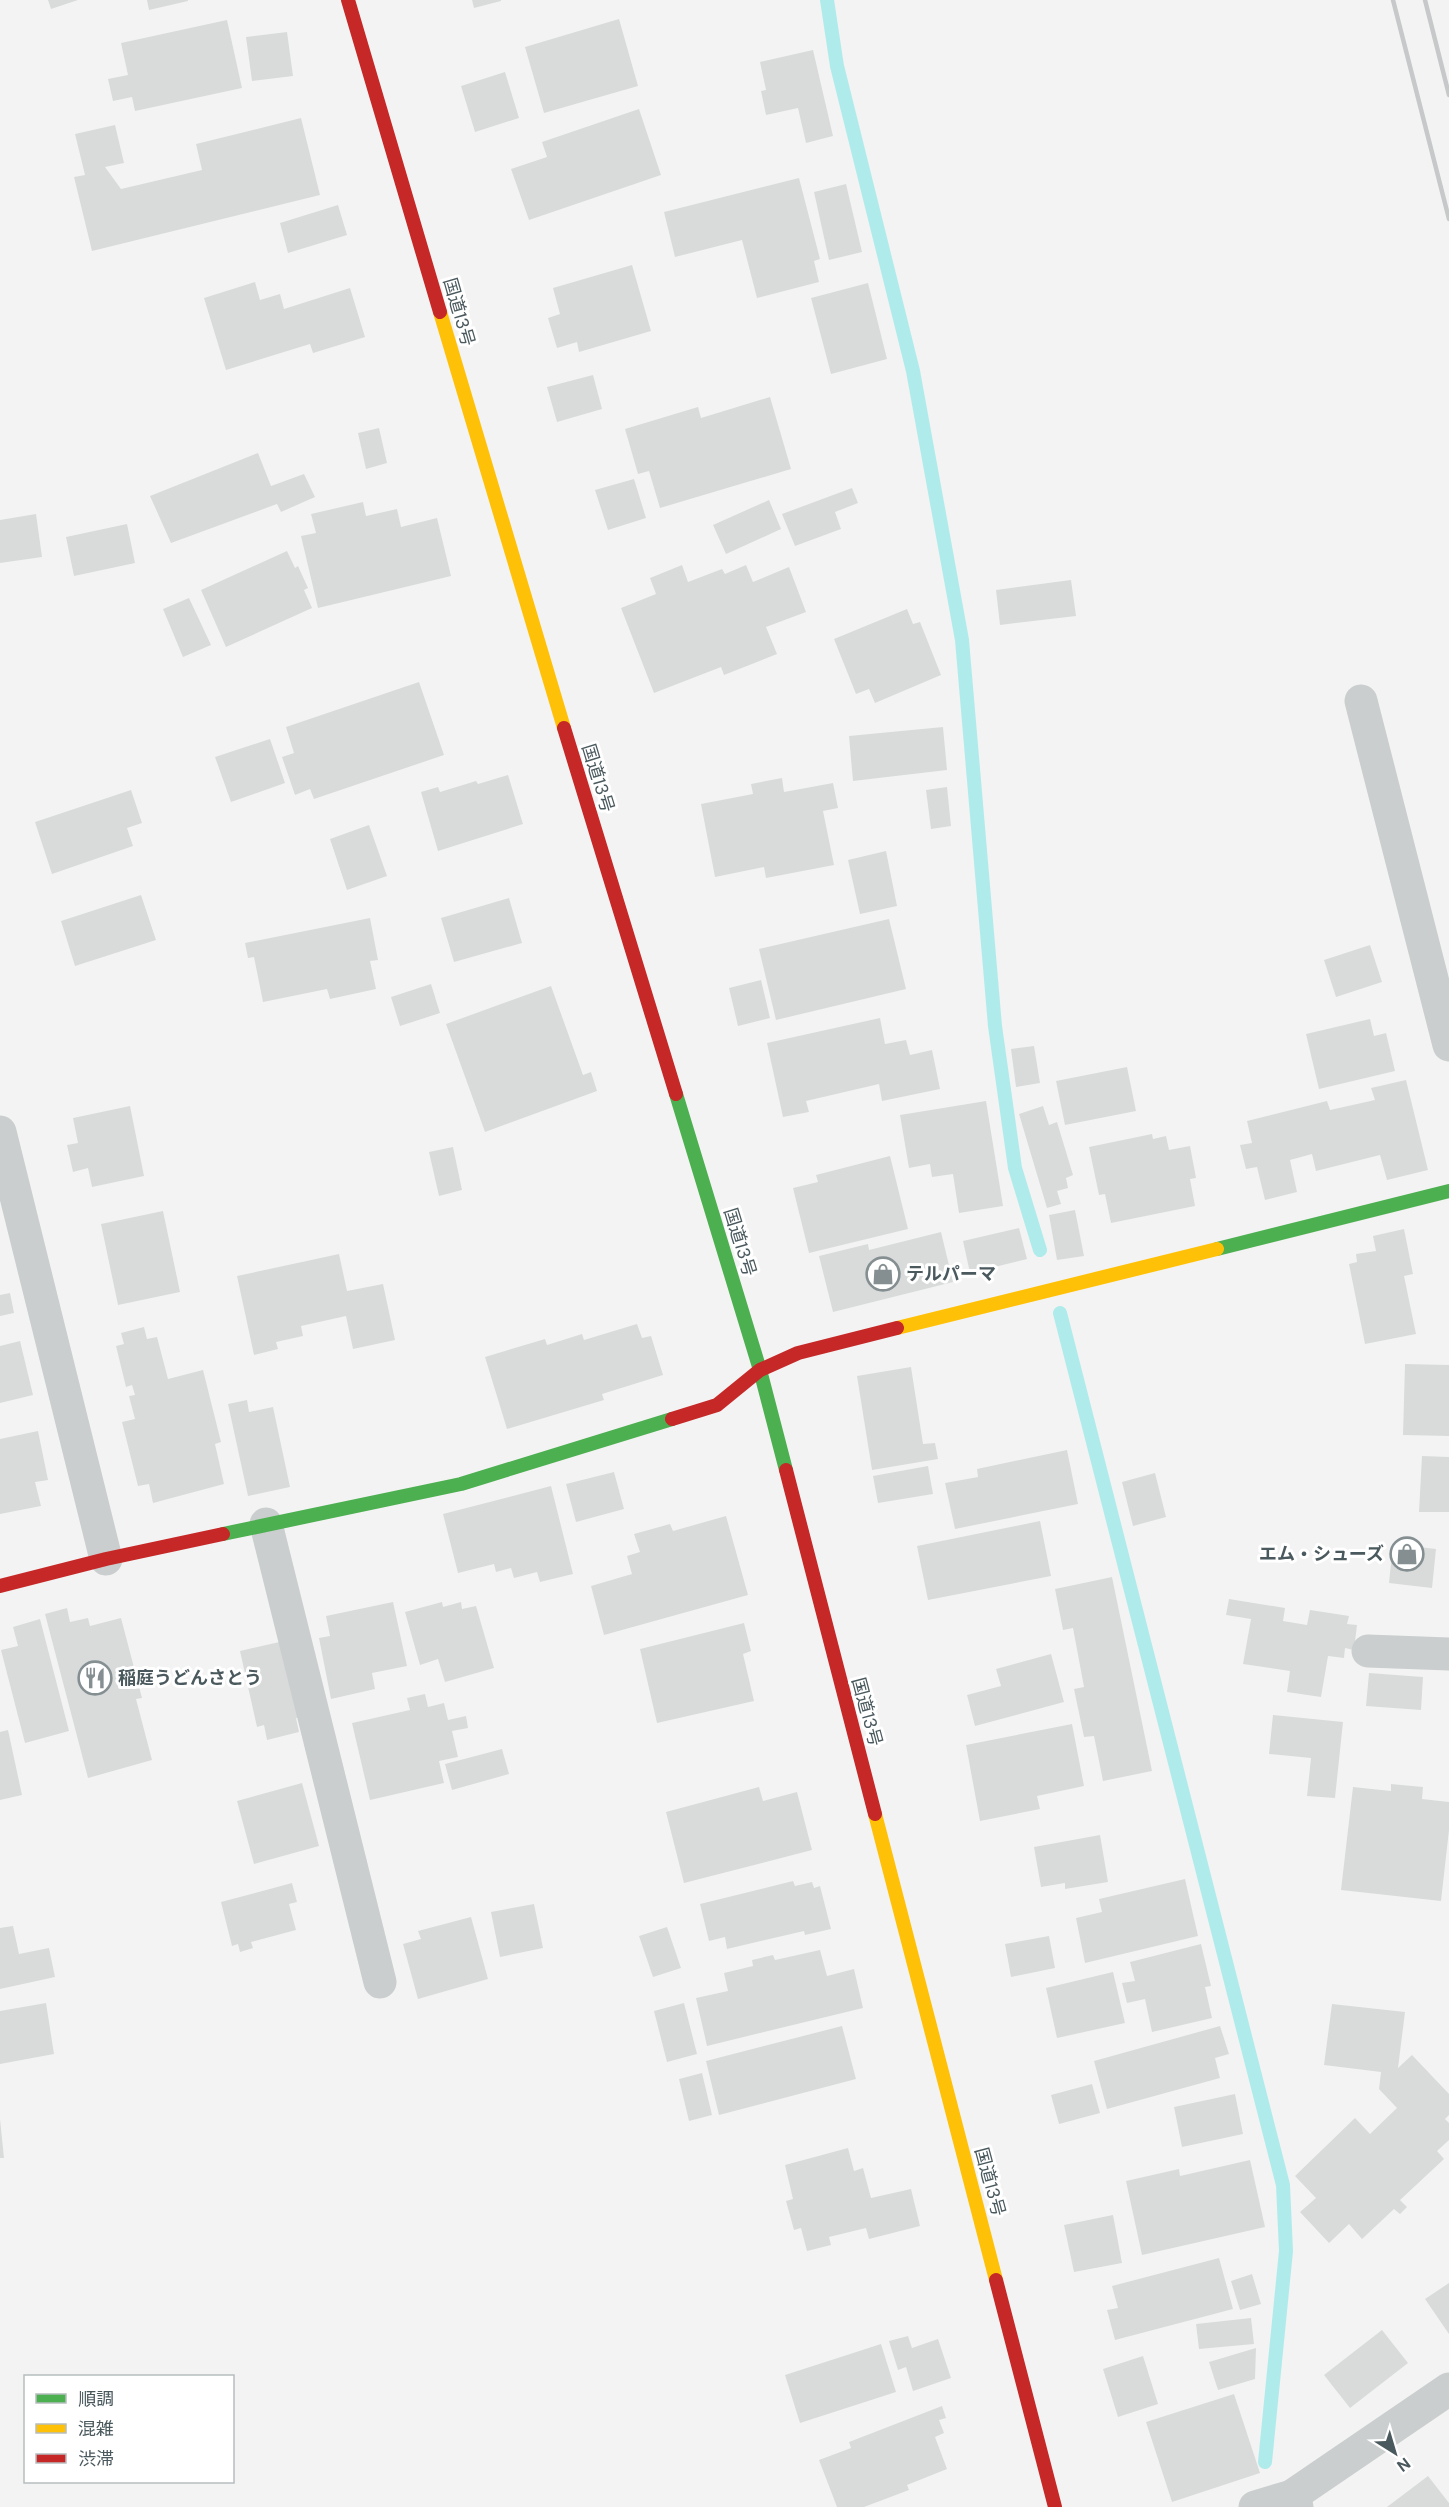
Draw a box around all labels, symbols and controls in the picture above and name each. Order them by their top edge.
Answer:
street label: 国道13号 [438,275,480,349]
street label: 国道13号 [576,741,620,815]
street label: 国道13号 [718,1205,762,1279]
shop icon: テルパーマ [865,1256,901,1292]
place label: テルパーマ [906,1262,996,1286]
shop icon: エム・シューズ [1389,1536,1425,1572]
place label: エム・シューズ [1259,1542,1384,1566]
restaurant icon: 稲庭うどんさとう [77,1660,113,1696]
place label: 稲庭うどんさとう [118,1666,262,1690]
street label: 国道13号 [846,1675,888,1749]
street label: 国道13号 [969,2145,1011,2219]
legend [24,2375,234,2483]
text: 順調 [78,2387,114,2411]
text: 混雑 [78,2417,114,2441]
north arrow [1365,2423,1425,2483]
text: 渋滞 [78,2447,114,2471]
text: N [1393,2453,1415,2476]

